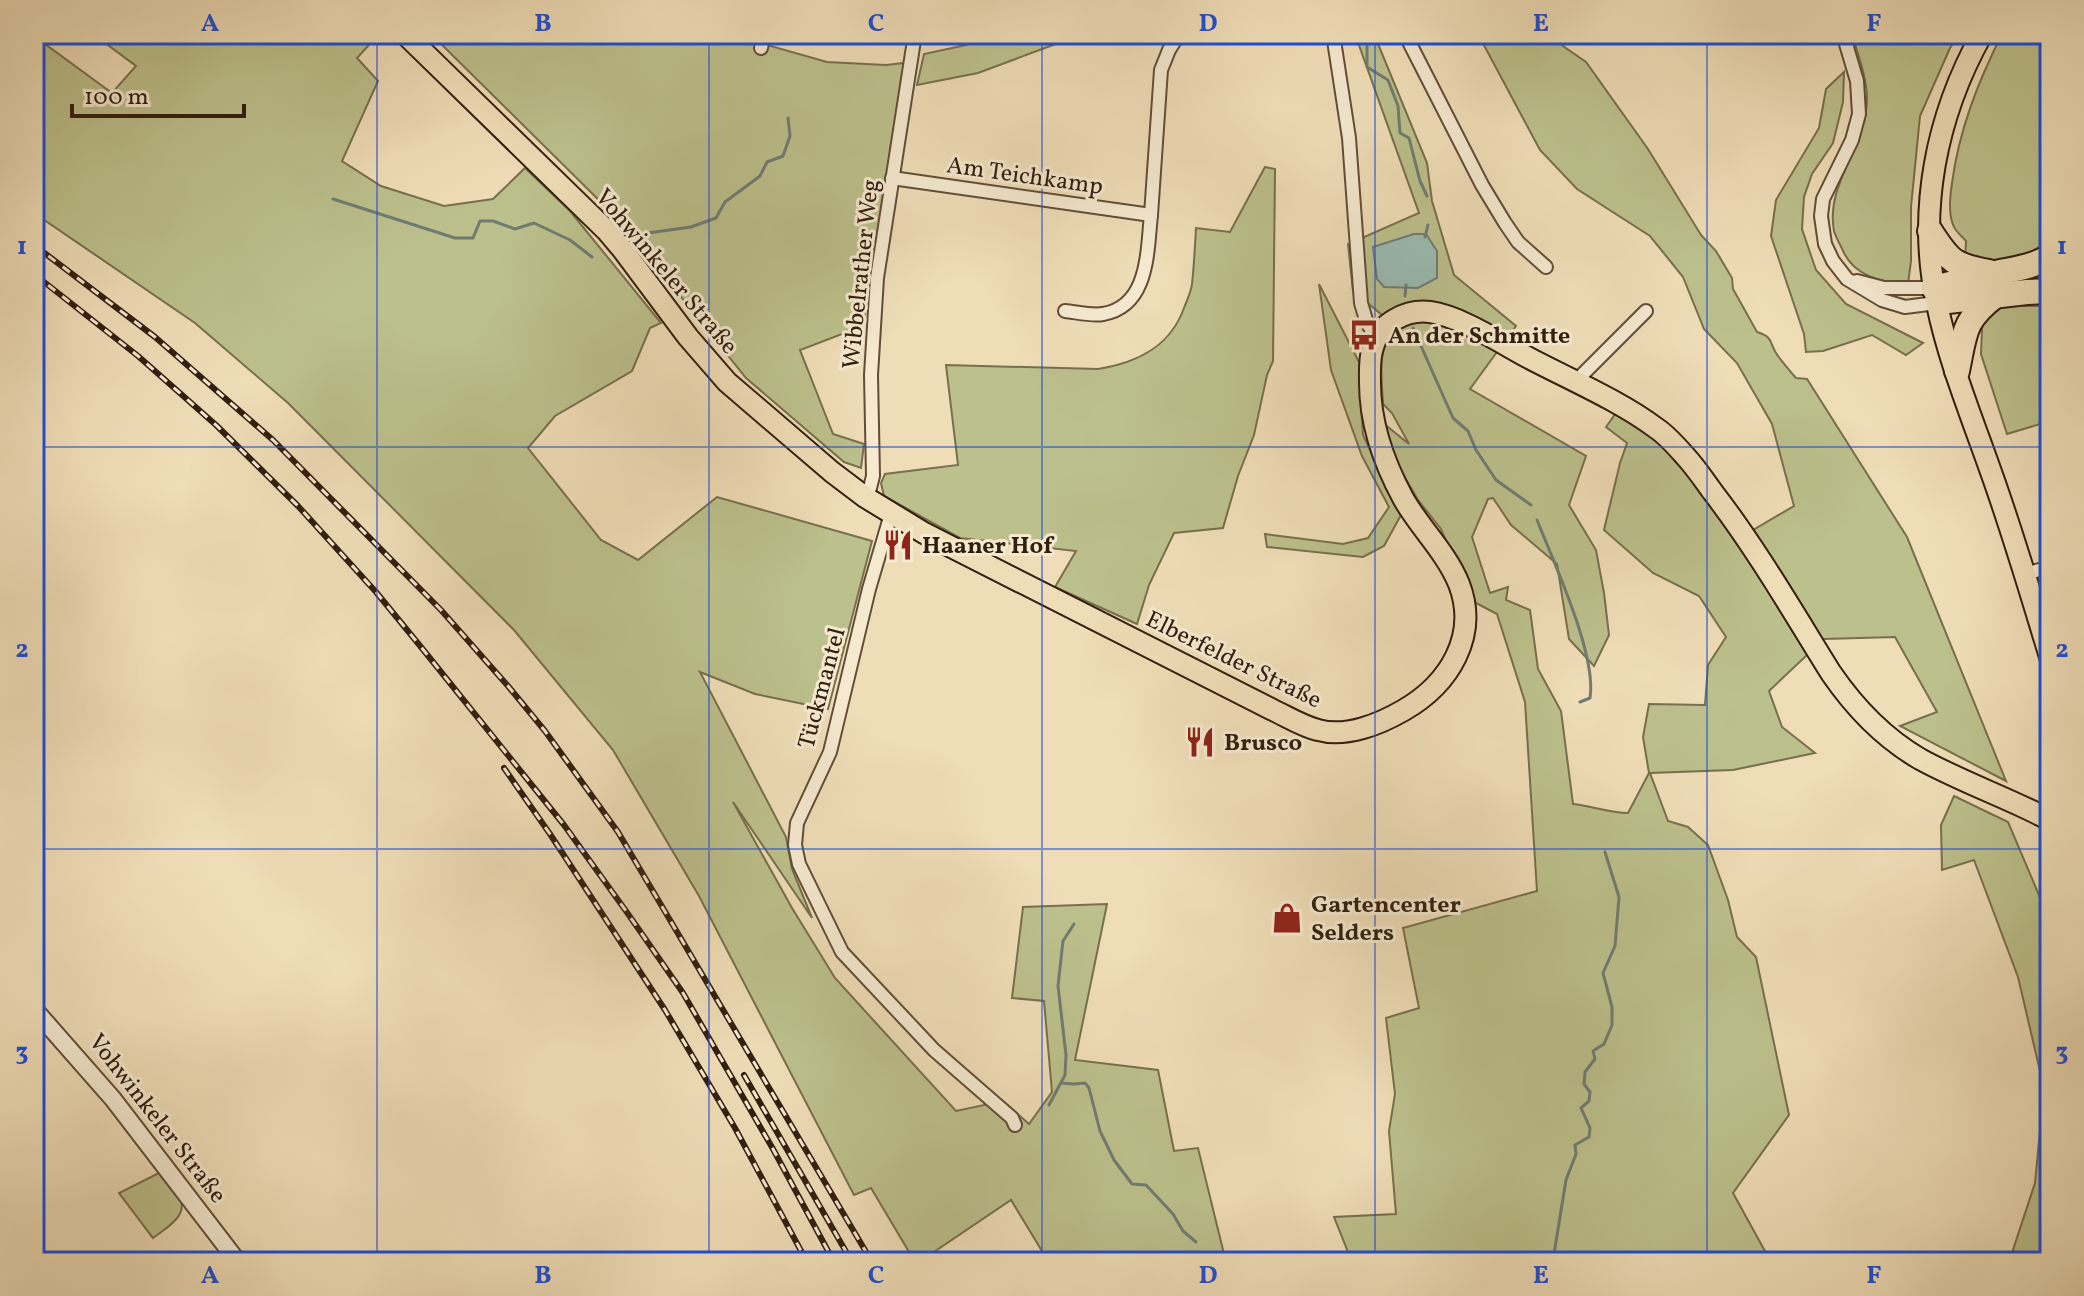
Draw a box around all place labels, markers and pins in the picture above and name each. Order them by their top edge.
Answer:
bus stop icon: An der Schmitte [1347,318,1381,352]
place label: An der Schmitte [1388,320,1570,354]
restaurant icon: Haaner Hof [881,528,915,562]
place label: Haaner Hof [922,530,1055,564]
restaurant icon: Brusco [1183,725,1217,759]
place label: Brusco [1224,727,1302,761]
place label: Gartencenter Selders [1311,889,1461,951]
shop icon: Gartencenter Selders [1270,901,1304,935]

